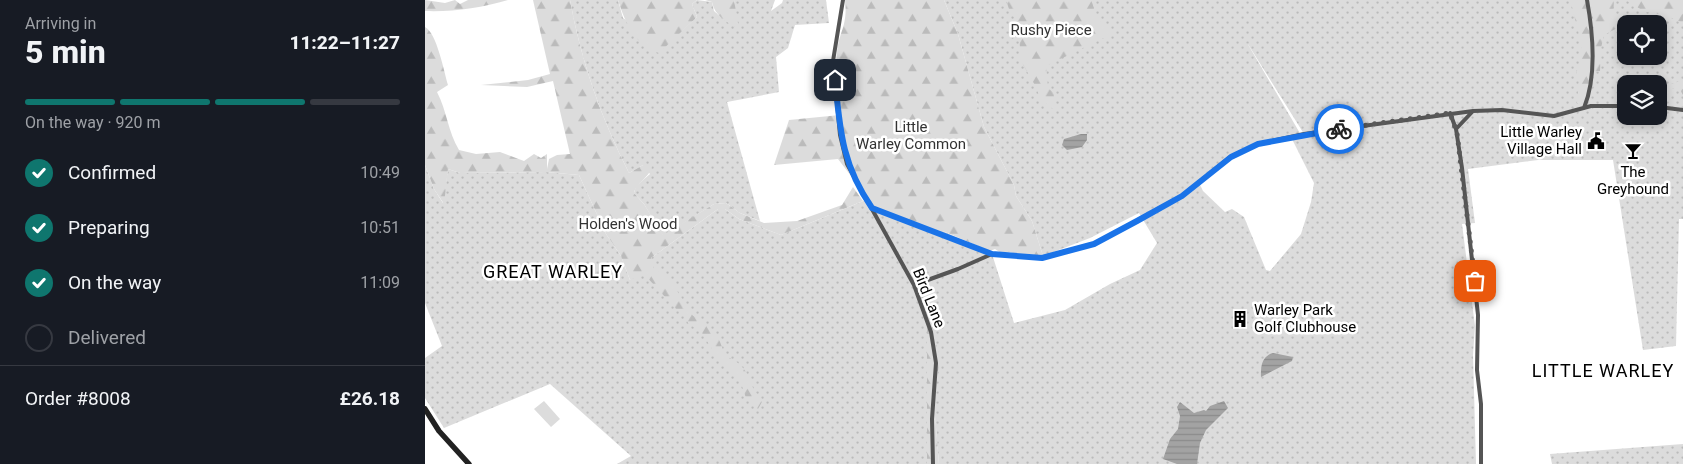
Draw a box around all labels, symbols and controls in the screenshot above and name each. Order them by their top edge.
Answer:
text: Arriving in [25,14,96,33]
map controls [1617,15,1667,125]
button: locate [1617,15,1667,65]
park label: Rushy Piece [1010,21,1092,39]
text: 11:22–11:27 [289,31,400,54]
text: 5 min [25,33,106,71]
pin [814,59,856,101]
icon: home [821,66,849,94]
button: layers [1617,75,1667,125]
courier [1314,104,1364,154]
text: On the way · 920 m [25,113,161,132]
icon: bike [1325,115,1353,143]
park label: Little Warley Common [856,118,966,153]
place label: Little Warley Village Hall [1500,123,1582,158]
public building icon: Little Warley Village Hall [1586,131,1606,151]
bar icon: The Greyhound [1623,141,1643,161]
icon: check [25,159,53,187]
text: Confirmed [68,161,156,184]
text: 10:49 [360,163,400,182]
place label: The Greyhound [1597,163,1669,198]
icon: check [25,214,53,242]
park label: Holden's Wood [579,215,678,233]
text: Preparing [68,216,150,239]
text: 10:51 [360,218,400,237]
pin [1454,260,1496,302]
district label: GREAT WARLEY [483,261,623,282]
street label: Bird Lane [909,266,949,330]
icon: bag [1461,267,1489,295]
icon: check [25,269,53,297]
text: On the way [68,271,161,294]
text: 11:09 [360,273,400,292]
place label: Warley Park Golf Clubhouse [1254,301,1356,336]
building icon: Warley Park Golf Clubhouse [1230,309,1250,329]
text: Delivered [68,326,146,349]
district label: LITTLE WARLEY [1532,360,1674,381]
text: Order #8008 [25,387,131,410]
text: £26.18 [340,387,400,410]

